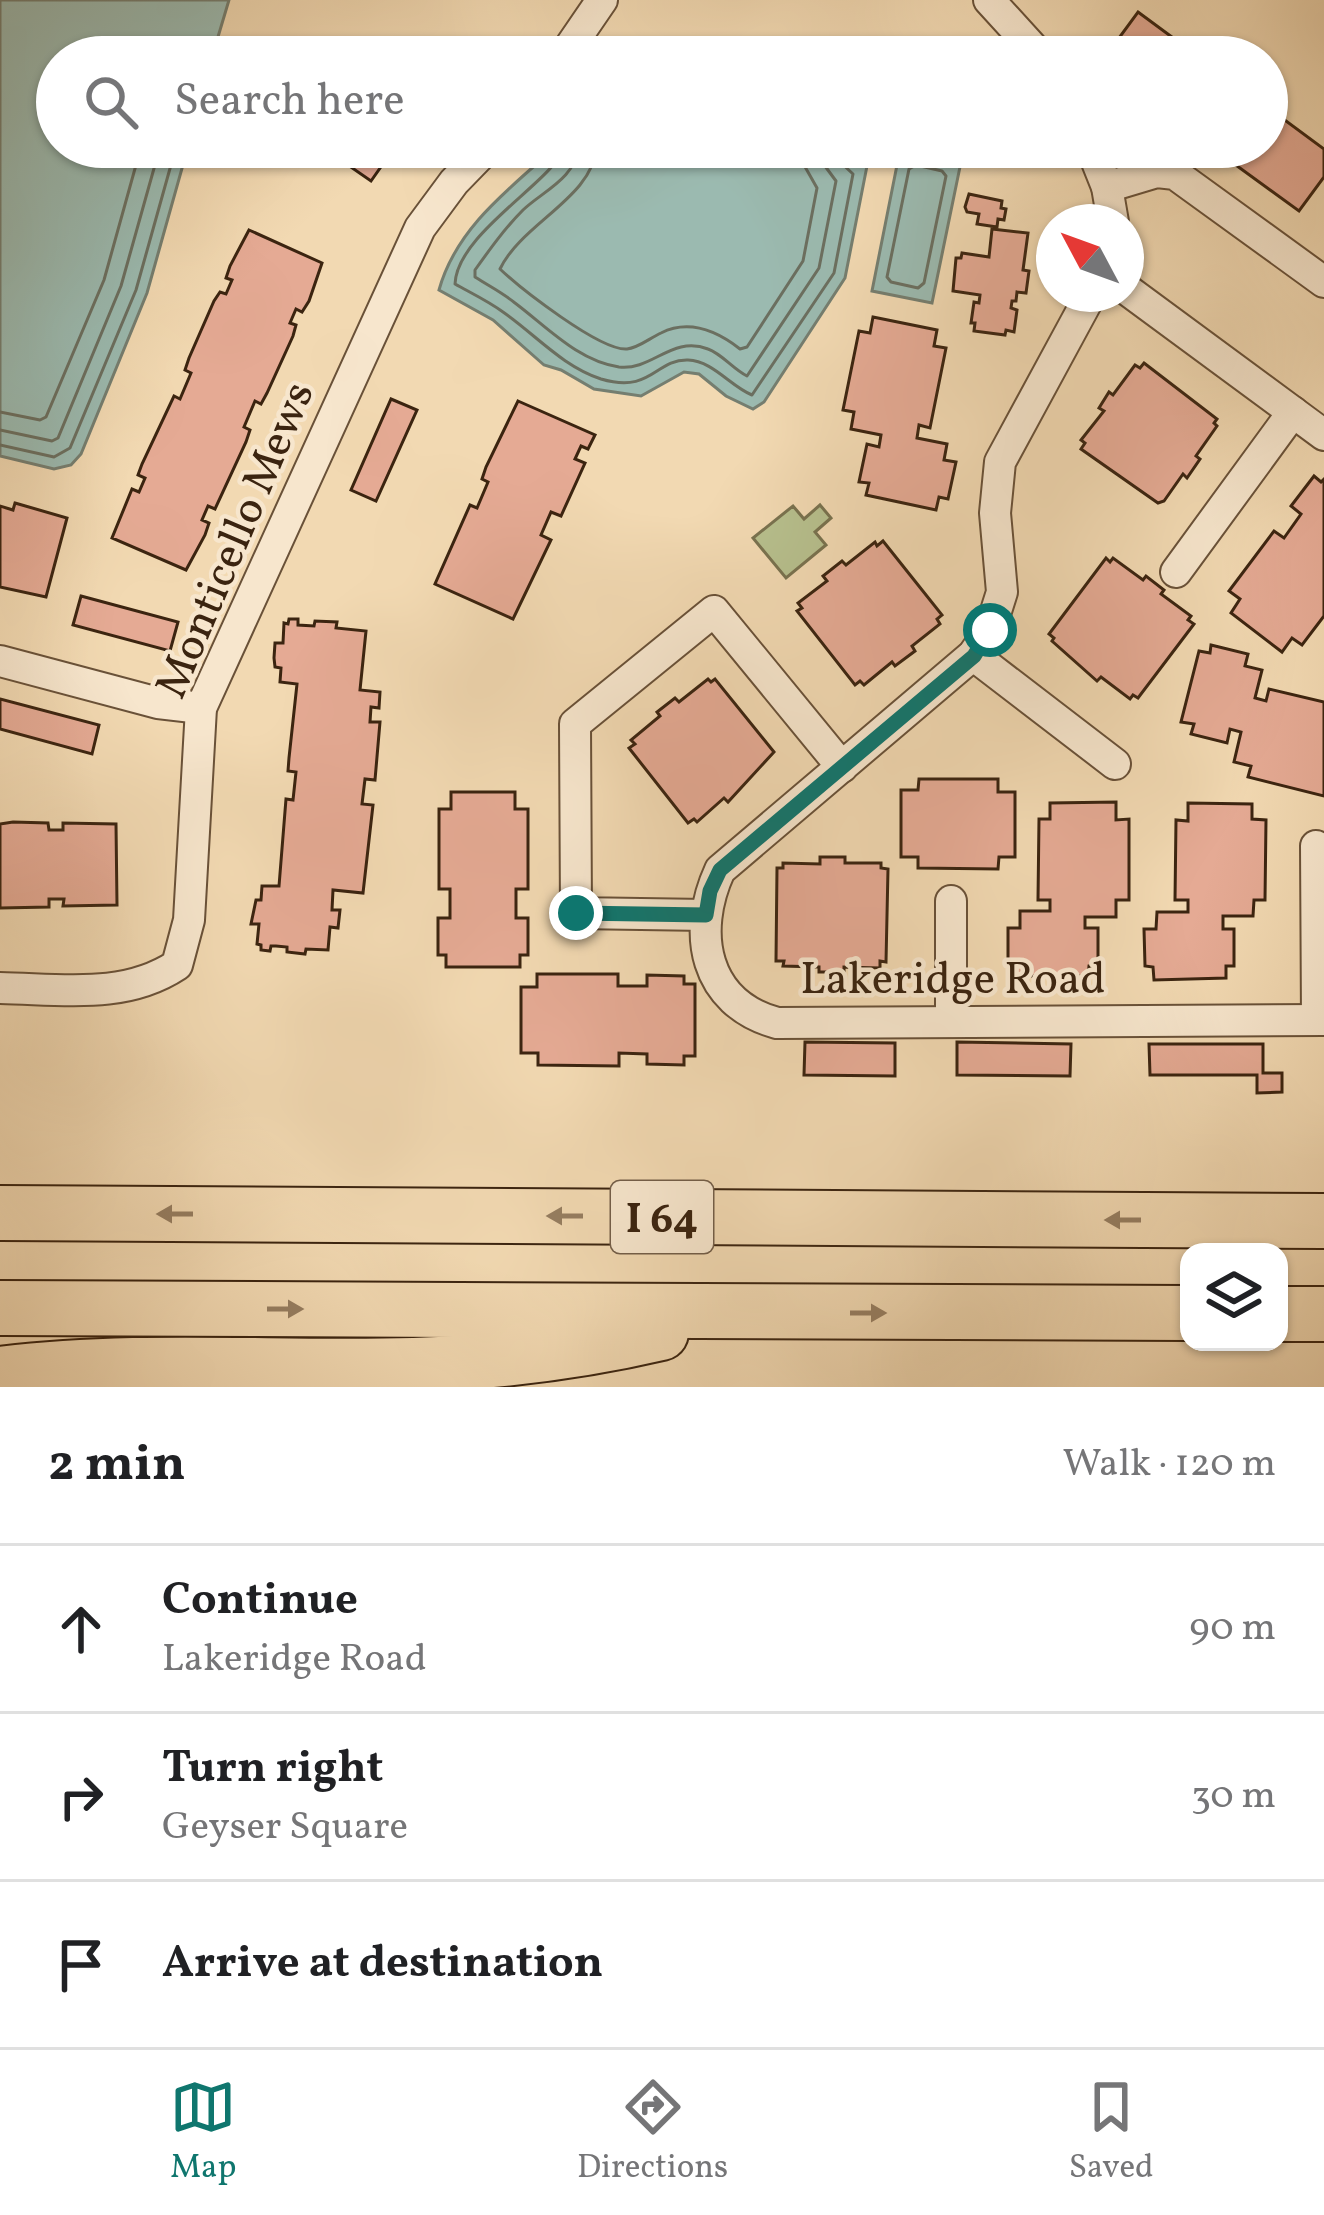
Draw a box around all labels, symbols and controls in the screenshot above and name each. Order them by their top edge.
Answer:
search box [36,36,1288,168]
icon: search [78,69,144,135]
text: Search here [174,71,405,134]
north arrow [1036,204,1144,312]
street label: Monticello Mews [142,373,332,709]
route start [963,603,1017,657]
route end [549,886,603,940]
street label: Lakeridge Road [800,950,1106,1013]
road number: I 64 [611,1181,713,1253]
one-way arrow [155,1204,193,1224]
one-way arrow [545,1206,583,1226]
one-way arrow [1103,1210,1141,1229]
map controls [1180,1243,1288,1351]
button: layers [1180,1243,1288,1351]
one-way arrow [267,1299,305,1319]
one-way arrow [850,1303,888,1323]
text: 2 min [48,1430,186,1501]
text: Walk · 120 m [1063,1438,1276,1492]
text: Continue [162,1570,358,1633]
icon: ahead [48,1596,114,1662]
text: 90 m [1189,1602,1276,1656]
text: Lakeridge Road [162,1633,427,1687]
text: Turn right [162,1738,383,1801]
icon: right [48,1764,114,1830]
text: 30 m [1191,1770,1276,1824]
text: Geyser Square [162,1801,408,1855]
icon: arrive [48,1932,114,1998]
text: Arrive at destination [162,1933,603,1996]
tab: Map [170,2074,236,2192]
tab: Directions [577,2074,728,2192]
tab: Saved [1069,2074,1154,2192]

